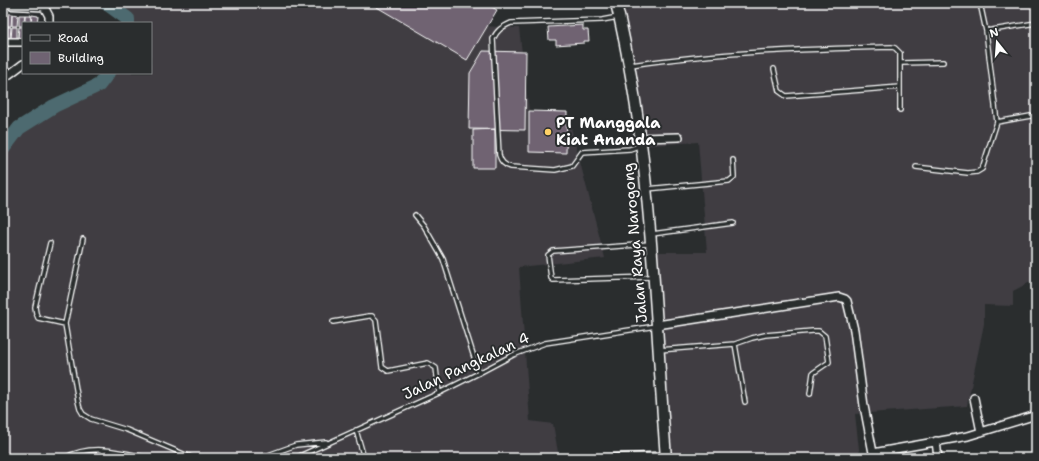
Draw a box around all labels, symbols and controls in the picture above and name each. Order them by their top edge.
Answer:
legend [22,22,152,74]
north arrow [977,22,1017,62]
text: N [988,24,1001,41]
text: Road [58,30,89,46]
text: Building [58,50,104,66]
place label: PT Manggala Kiat Ananda [556,113,661,150]
marker: PT Manggala Kiat Ananda [543,127,553,137]
street label: Jalan Raya Narogong [618,162,652,324]
street label: Jalan Pangkalan 4 [399,328,533,404]

